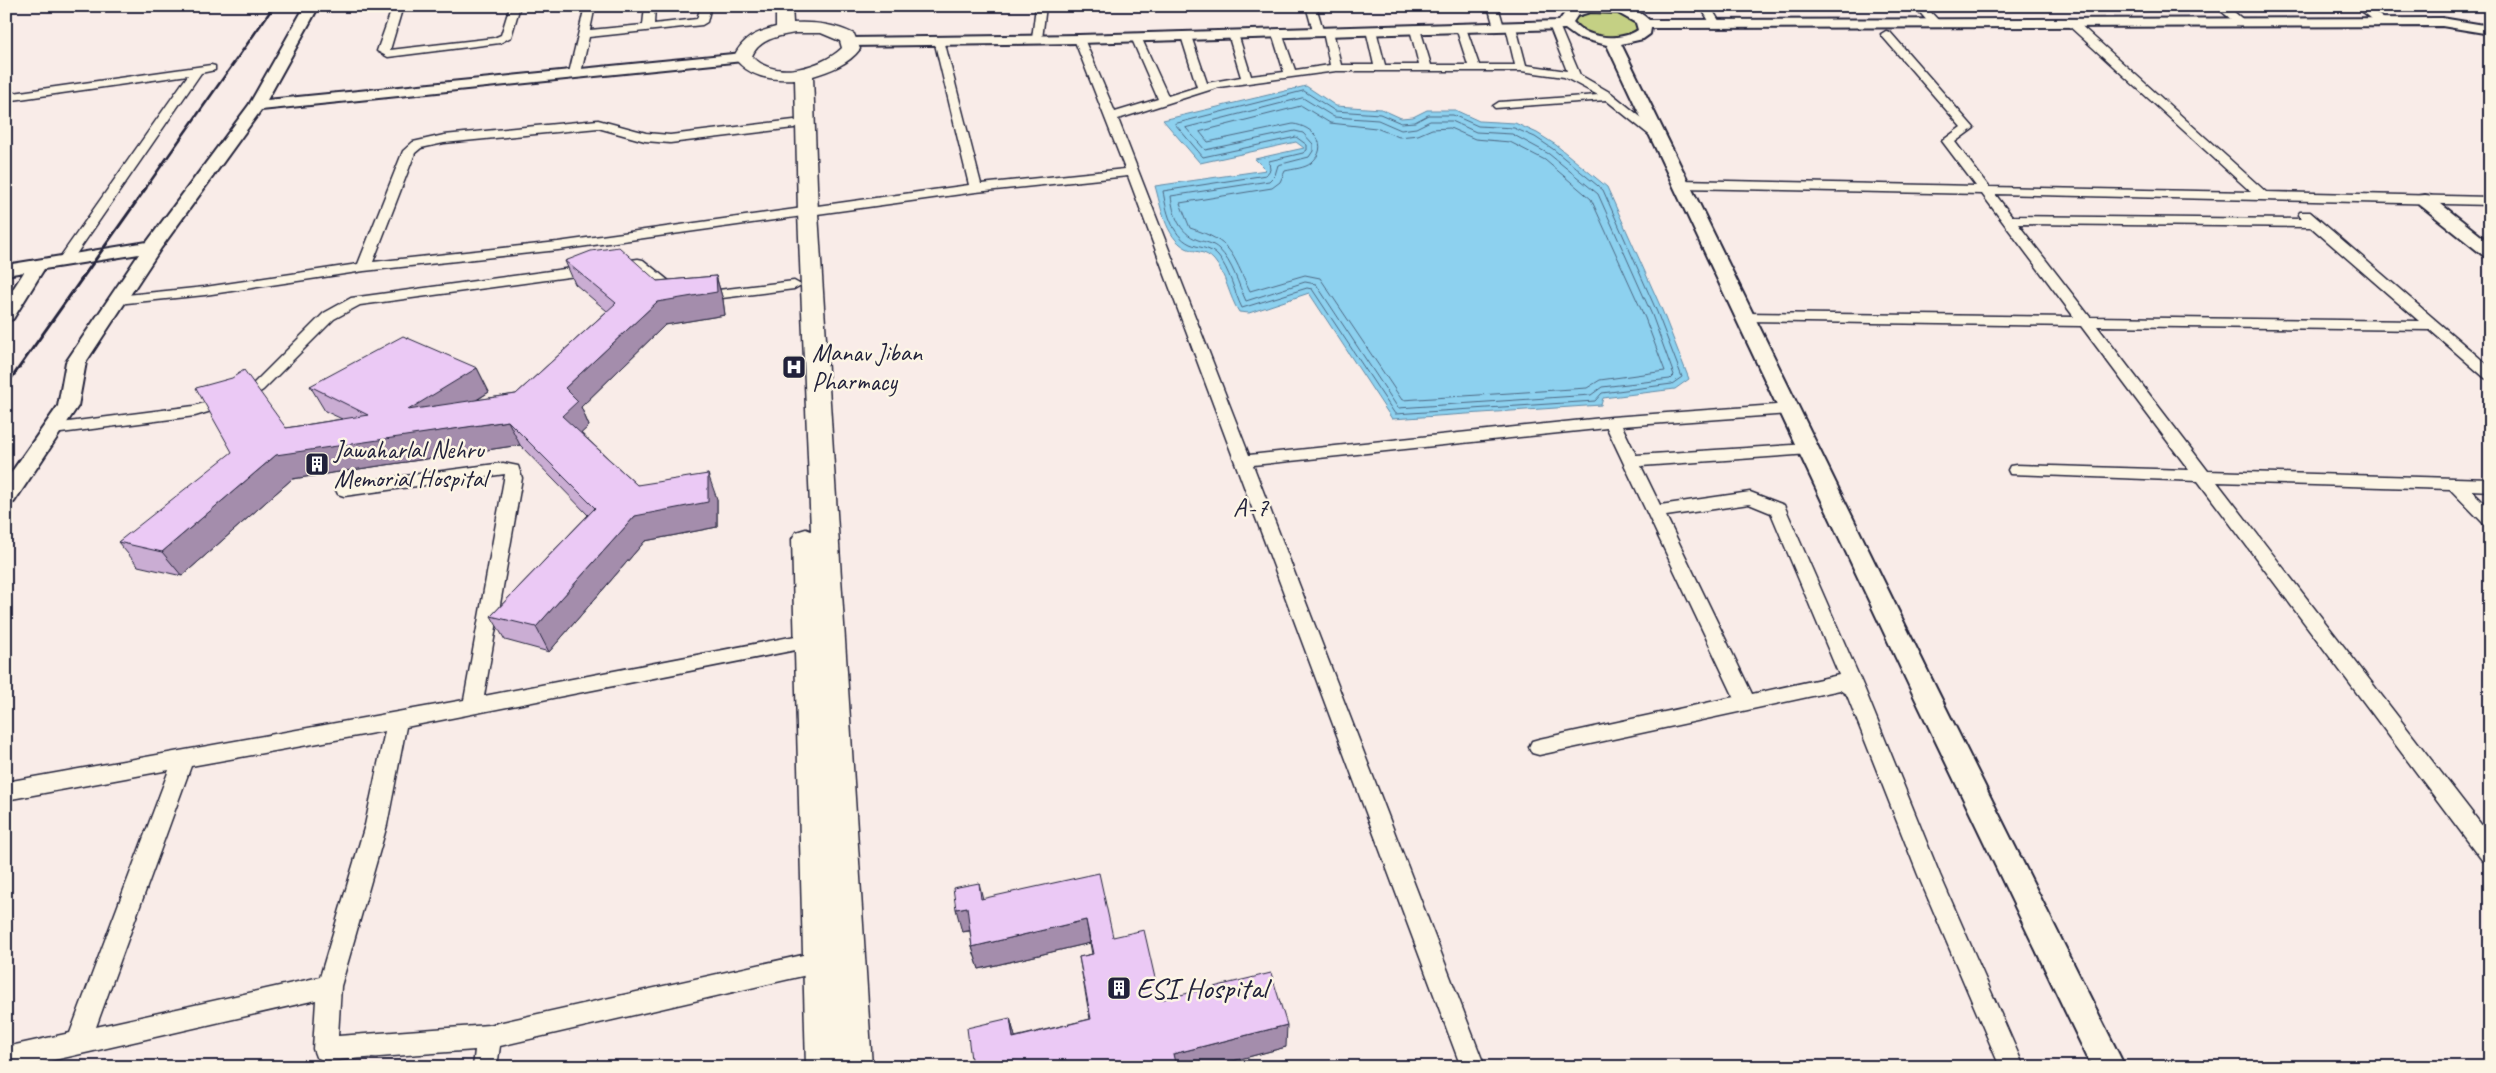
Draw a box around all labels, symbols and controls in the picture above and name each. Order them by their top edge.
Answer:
place label: Manav Jiban Pharmacy [812,337,923,398]
hospital icon: Manav Jiban Pharmacy [781,354,807,380]
place label: Jawaharlal Nehru Memorial Hospital [333,434,492,495]
building icon: Jawaharlal Nehru Memorial Hospital [304,451,330,477]
district label: A-7 [1233,491,1269,524]
place label: ESI Hospital [1136,969,1272,1007]
building icon: ESI Hospital [1106,975,1132,1001]

